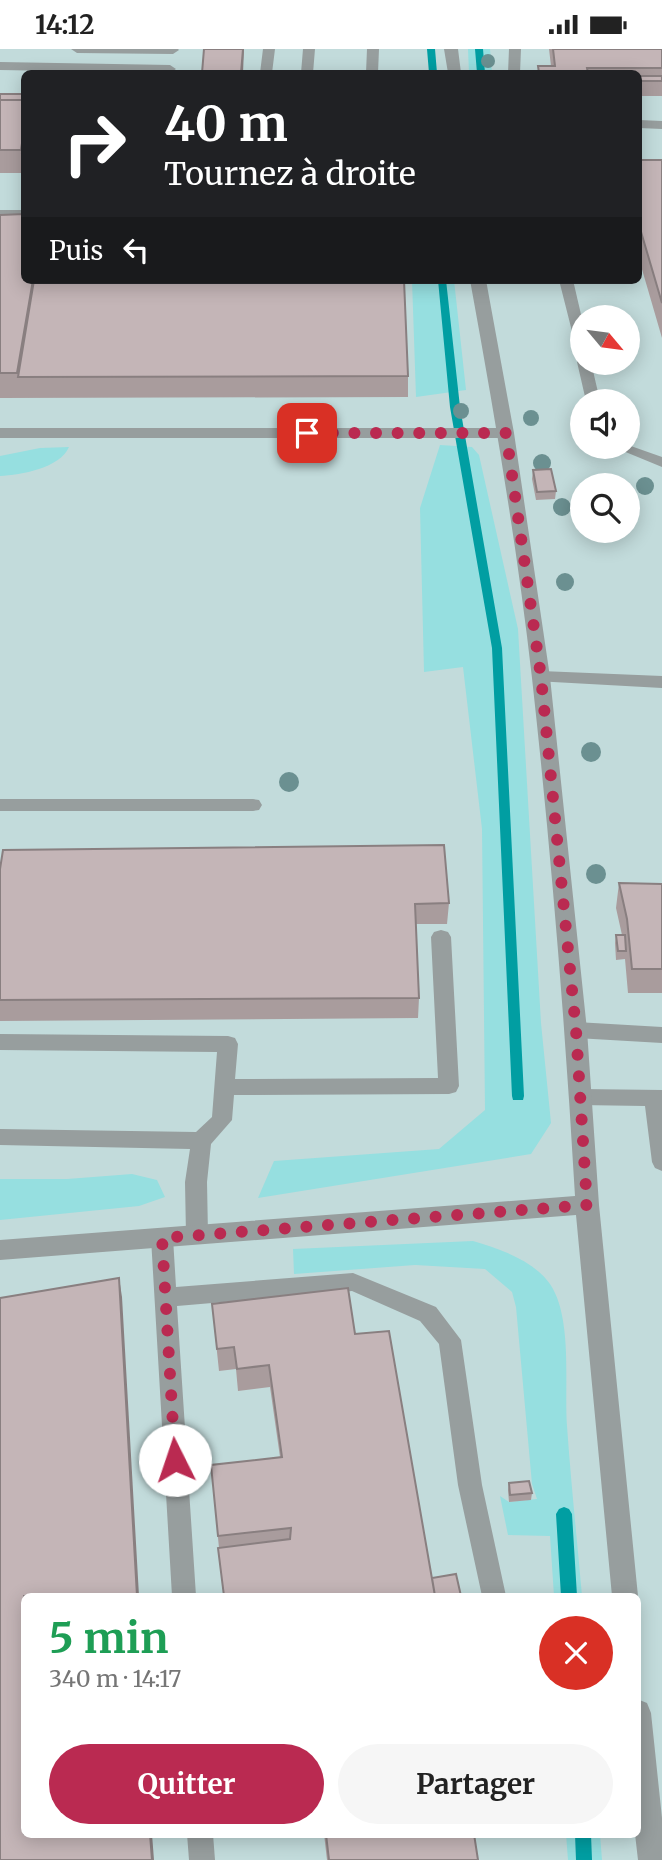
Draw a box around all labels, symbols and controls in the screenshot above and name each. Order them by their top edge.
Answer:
text: 14:12 [35,8,94,41]
text: 40 m [164,93,288,154]
icon: right [49,98,140,189]
text: Tournez à droite [164,154,416,194]
icon: left [117,231,155,269]
text: Puis [49,234,103,267]
north arrow [570,305,640,375]
map controls [570,305,640,543]
button: sound [570,389,640,459]
pin [277,403,337,463]
icon: arrive [288,414,326,452]
button: search [570,473,640,543]
position arrow [138,1423,212,1497]
text: 5 min [49,1612,168,1664]
button: close [539,1616,613,1690]
text: 340 m · 14:17 [49,1664,181,1693]
button: Quitter [49,1744,324,1824]
button: Partager [338,1744,613,1824]

